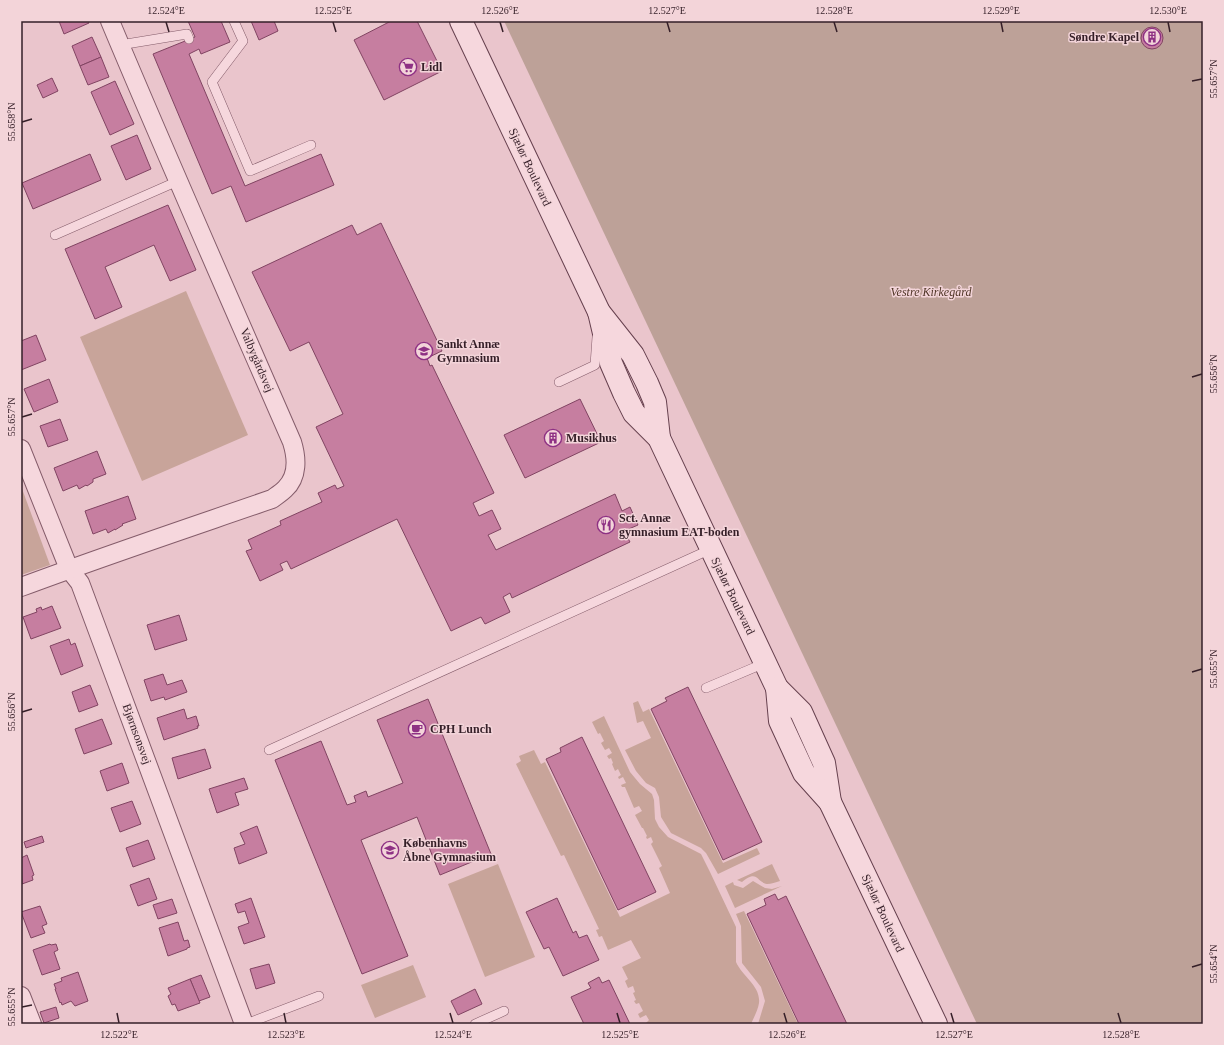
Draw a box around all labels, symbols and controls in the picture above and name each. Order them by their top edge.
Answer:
text: 12.524°E [147,5,185,16]
text: 12.525°E [314,5,352,16]
text: 12.526°E [481,5,519,16]
text: 12.527°E [648,5,686,16]
text: 12.528°E [815,5,853,16]
text: 12.529°E [982,5,1020,16]
text: 12.530°E [1149,5,1187,16]
building icon: Søndre Kapel [1142,27,1162,47]
place label: Søndre Kapel [1069,30,1140,44]
supermarket icon: Lidl [398,57,418,77]
place label: Lidl [421,60,443,74]
text: 55.657°N [1208,60,1219,98]
text: 55.658°N [6,103,17,141]
street label: Sjælør Boulevard [506,126,554,208]
park label: Vestre Kirkegård [891,285,972,299]
street label: Valbygårdsvej [237,326,277,394]
place label: Sankt Annæ Gymnasium [437,337,500,365]
school or university icon: Sankt Annæ Gymnasium [414,341,434,361]
text: 55.656°N [1208,355,1219,393]
text: 55.657°N [6,398,17,436]
building icon: Musikhus [543,428,563,448]
place label: Musikhus [566,431,617,445]
place label: Sct. Annæ gymnasium EAT-boden [619,511,740,539]
restaurant icon: Sct. Annæ gymnasium EAT-boden [596,515,616,535]
street label: Sjælør Boulevard [708,555,758,637]
text: 55.655°N [1208,650,1219,688]
text: 55.656°N [6,693,17,731]
street label: Bjørnsonsvej [120,702,154,766]
cafe icon: CPH Lunch [407,719,427,739]
place label: CPH Lunch [430,722,492,736]
place label: Københavns Åbne Gymnasium [403,836,496,864]
school or university icon: Københavns Åbne Gymnasium [380,840,400,860]
street label: Sjælør Boulevard [859,872,907,954]
text: 55.654°N [1208,945,1219,983]
text: 55.655°N [6,988,17,1026]
text: 12.522°E [100,1029,138,1040]
text: 12.523°E [267,1029,305,1040]
text: 12.524°E [434,1029,472,1040]
text: 12.525°E [601,1029,639,1040]
text: 12.526°E [768,1029,806,1040]
text: 12.527°E [935,1029,973,1040]
text: 12.528°E [1102,1029,1140,1040]

